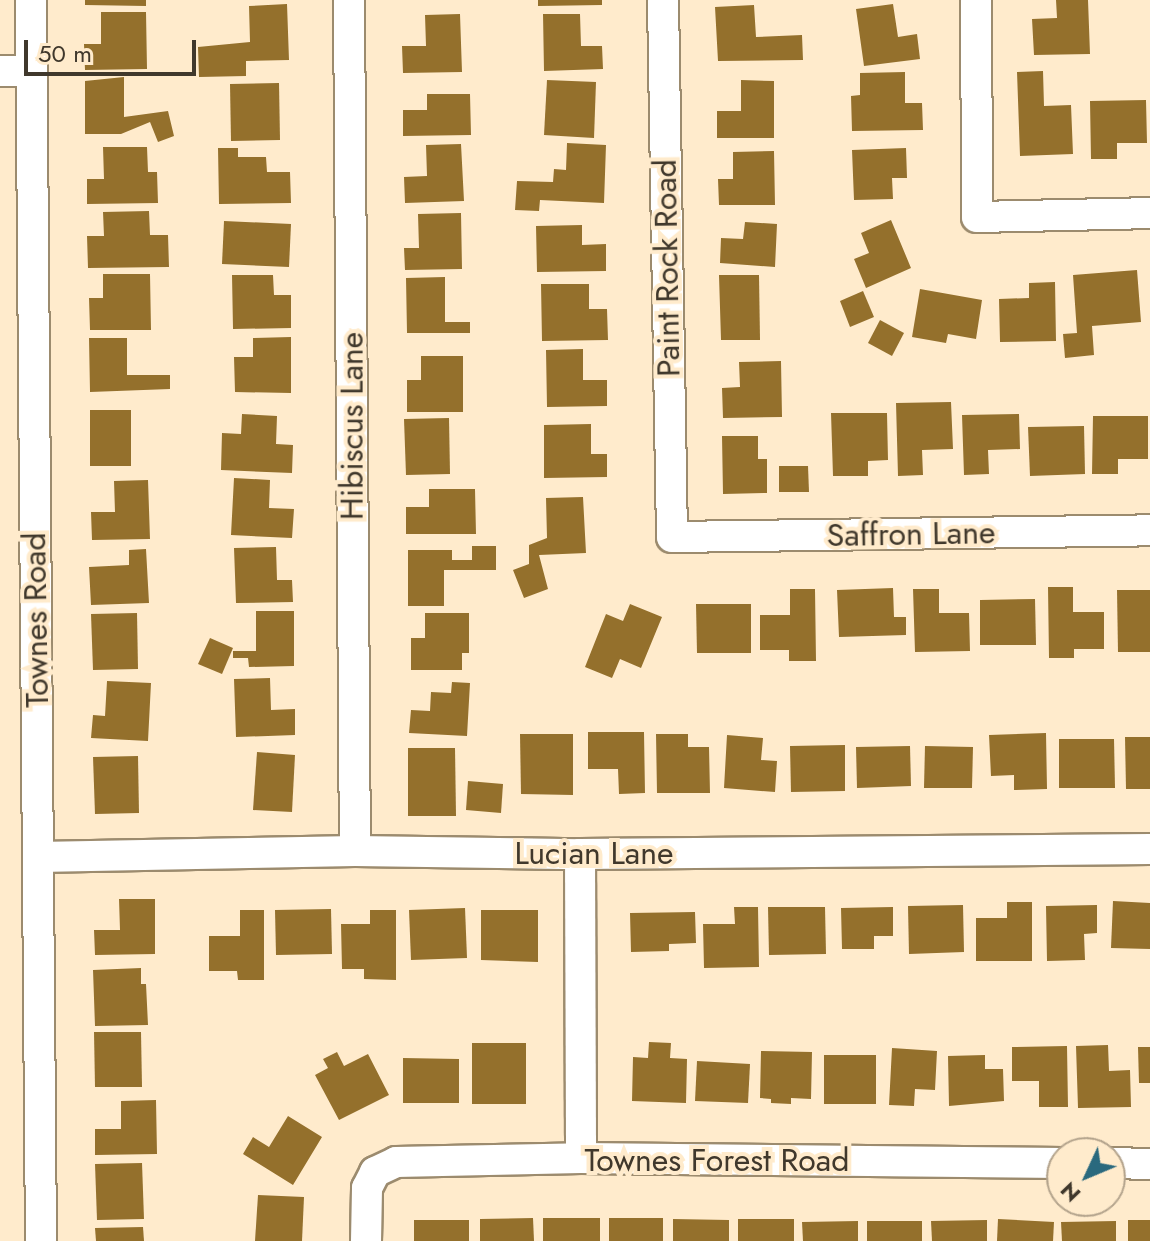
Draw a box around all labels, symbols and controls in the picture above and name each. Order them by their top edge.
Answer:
scale bar [28,24,200,74]
text: 50 m [38,36,92,71]
street label: Paint Rock Road [646,159,688,377]
street label: Hibiscus Lane [333,332,371,520]
street label: Saffron Lane [826,513,996,555]
street label: Townes Road [15,532,57,708]
street label: Lucian Lane [514,834,674,872]
north arrow [1046,1137,1126,1217]
street label: Townes Forest Road [585,1141,849,1179]
text: N [1053,1175,1088,1210]

